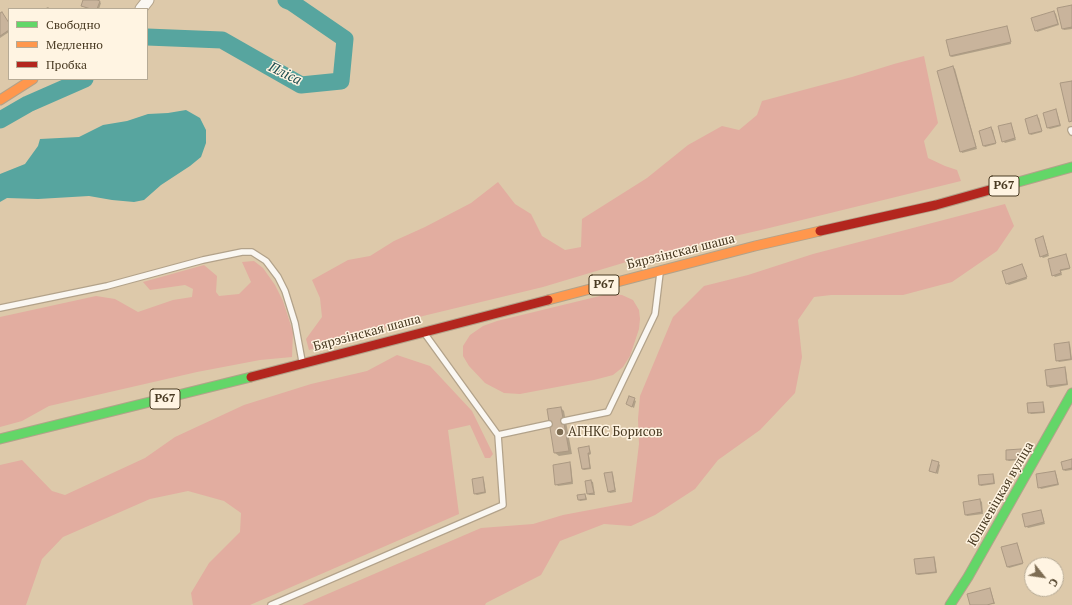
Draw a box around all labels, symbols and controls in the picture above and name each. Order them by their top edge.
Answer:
legend [8,8,148,80]
text: Свободно [46,17,100,32]
text: Медленно [46,37,103,52]
text: Пробка [46,57,87,72]
water label: Пліса [266,59,304,89]
road number: Р67 [989,176,1019,196]
street label: Бярэзінская шаша [625,231,737,273]
road number: Р67 [589,275,619,295]
street label: Бярэзінская шаша [311,311,423,355]
road number: Р67 [150,389,180,409]
place label: АГНКС Борисов [568,424,663,440]
marker: АГНКС Борисов [555,427,565,437]
street label: Юшкевіцкая вуліца [965,439,1037,549]
north arrow [1024,557,1064,597]
text: С [1046,576,1061,589]

